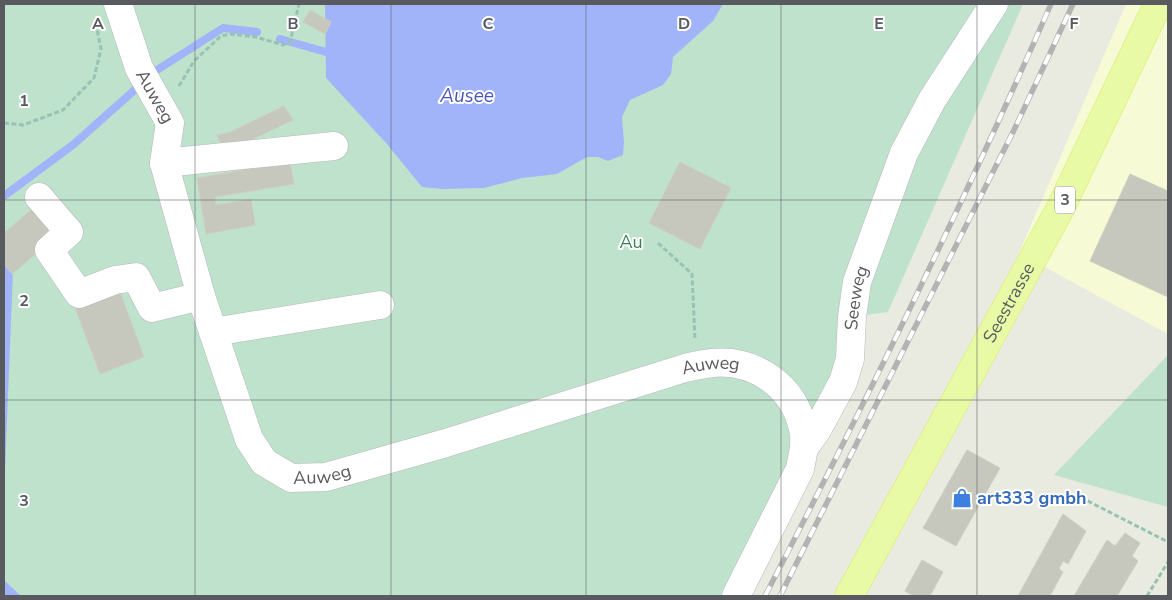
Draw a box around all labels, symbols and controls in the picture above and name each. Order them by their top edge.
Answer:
text: A [92,13,104,35]
text: B [287,13,299,35]
text: C [483,13,494,35]
text: D [678,13,690,35]
text: E [874,13,884,35]
text: F [1070,13,1079,35]
street label: Auweg [130,65,180,128]
water label: Ausee [439,83,494,109]
text: 1 [19,90,29,112]
road number: 3 [1055,186,1075,214]
park label: Au [619,230,643,254]
street label: Seestrasse [977,258,1040,347]
street label: Seeweg [839,262,874,331]
text: 2 [19,290,29,312]
street label: Auweg [679,350,742,380]
street label: Auweg [293,459,354,490]
place label: art333 gmbh [977,486,1087,510]
shop icon: art333 gmbh [951,487,973,509]
text: 3 [19,490,29,512]

